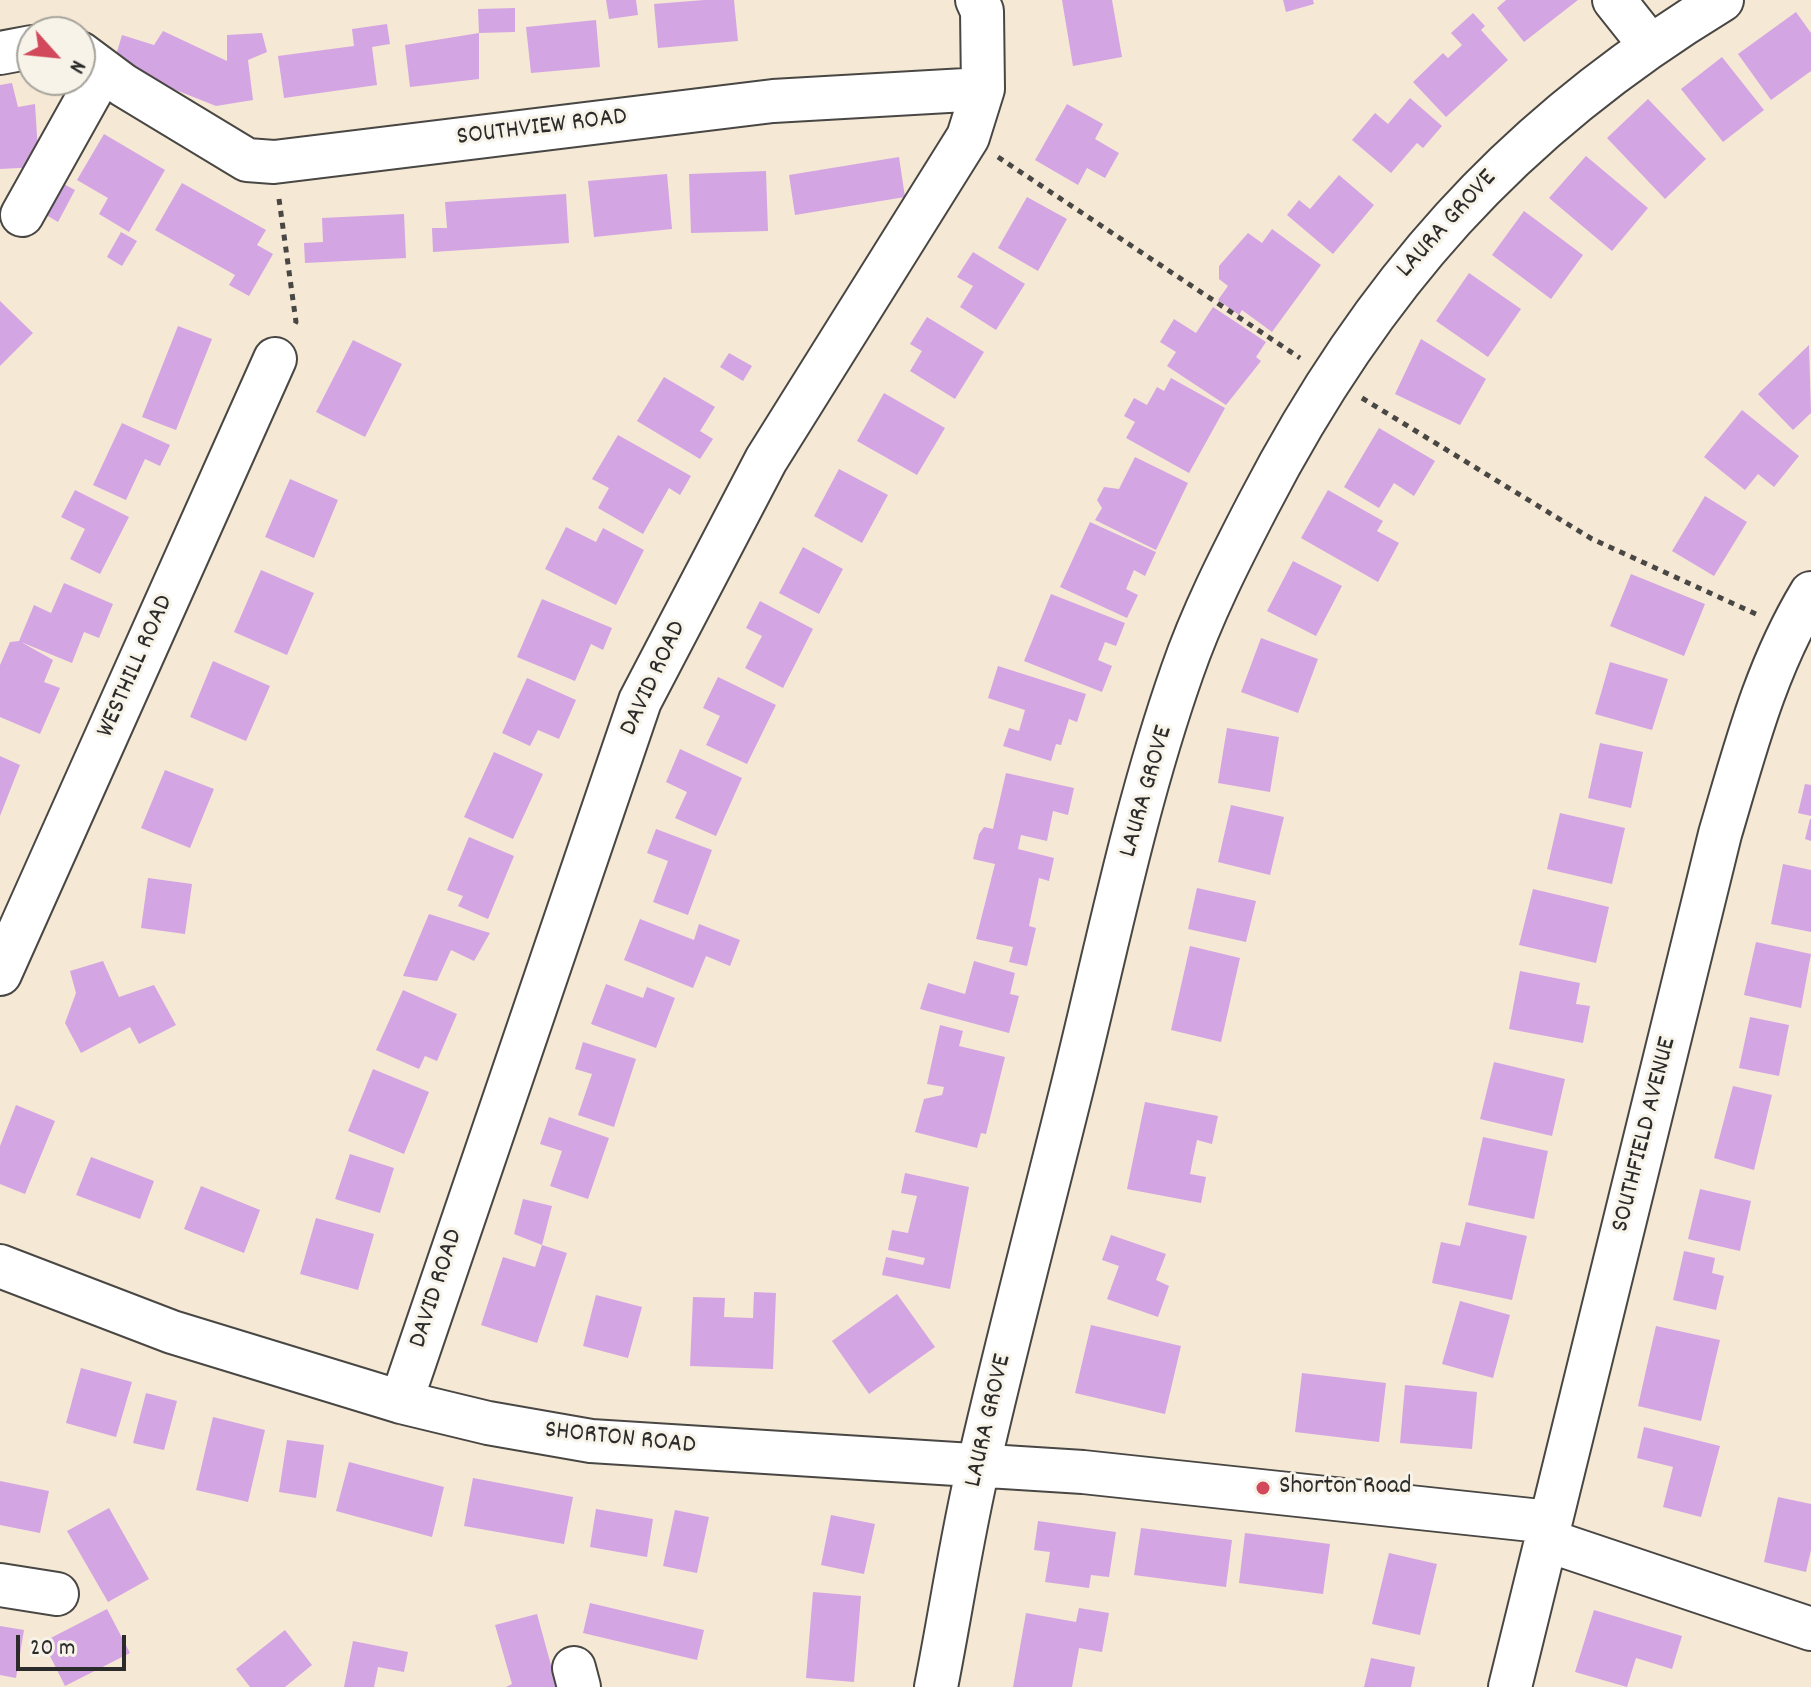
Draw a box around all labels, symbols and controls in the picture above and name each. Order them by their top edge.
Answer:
north arrow [16,16,96,96]
text: N [60,54,92,78]
street label: SOUTHVIEW ROAD [455,103,629,155]
street label: LAURA GROVE [1391,164,1505,286]
street label: WESTHILL ROAD [92,591,182,743]
street label: DAVID ROAD [615,617,695,741]
street label: LAURA GROVE [1114,723,1182,861]
street label: SOUTHFIELD AVENUE [1607,1034,1685,1236]
street label: DAVID ROAD [404,1226,472,1352]
street label: LAURA GROVE [960,1352,1020,1490]
street label: SHORTON ROAD [543,1417,697,1463]
place label: Shorton Road [1279,1472,1411,1504]
marker: Shorton Road [1254,1479,1272,1497]
scale bar [20,1619,130,1669]
text: 20 m [30,1632,76,1666]

